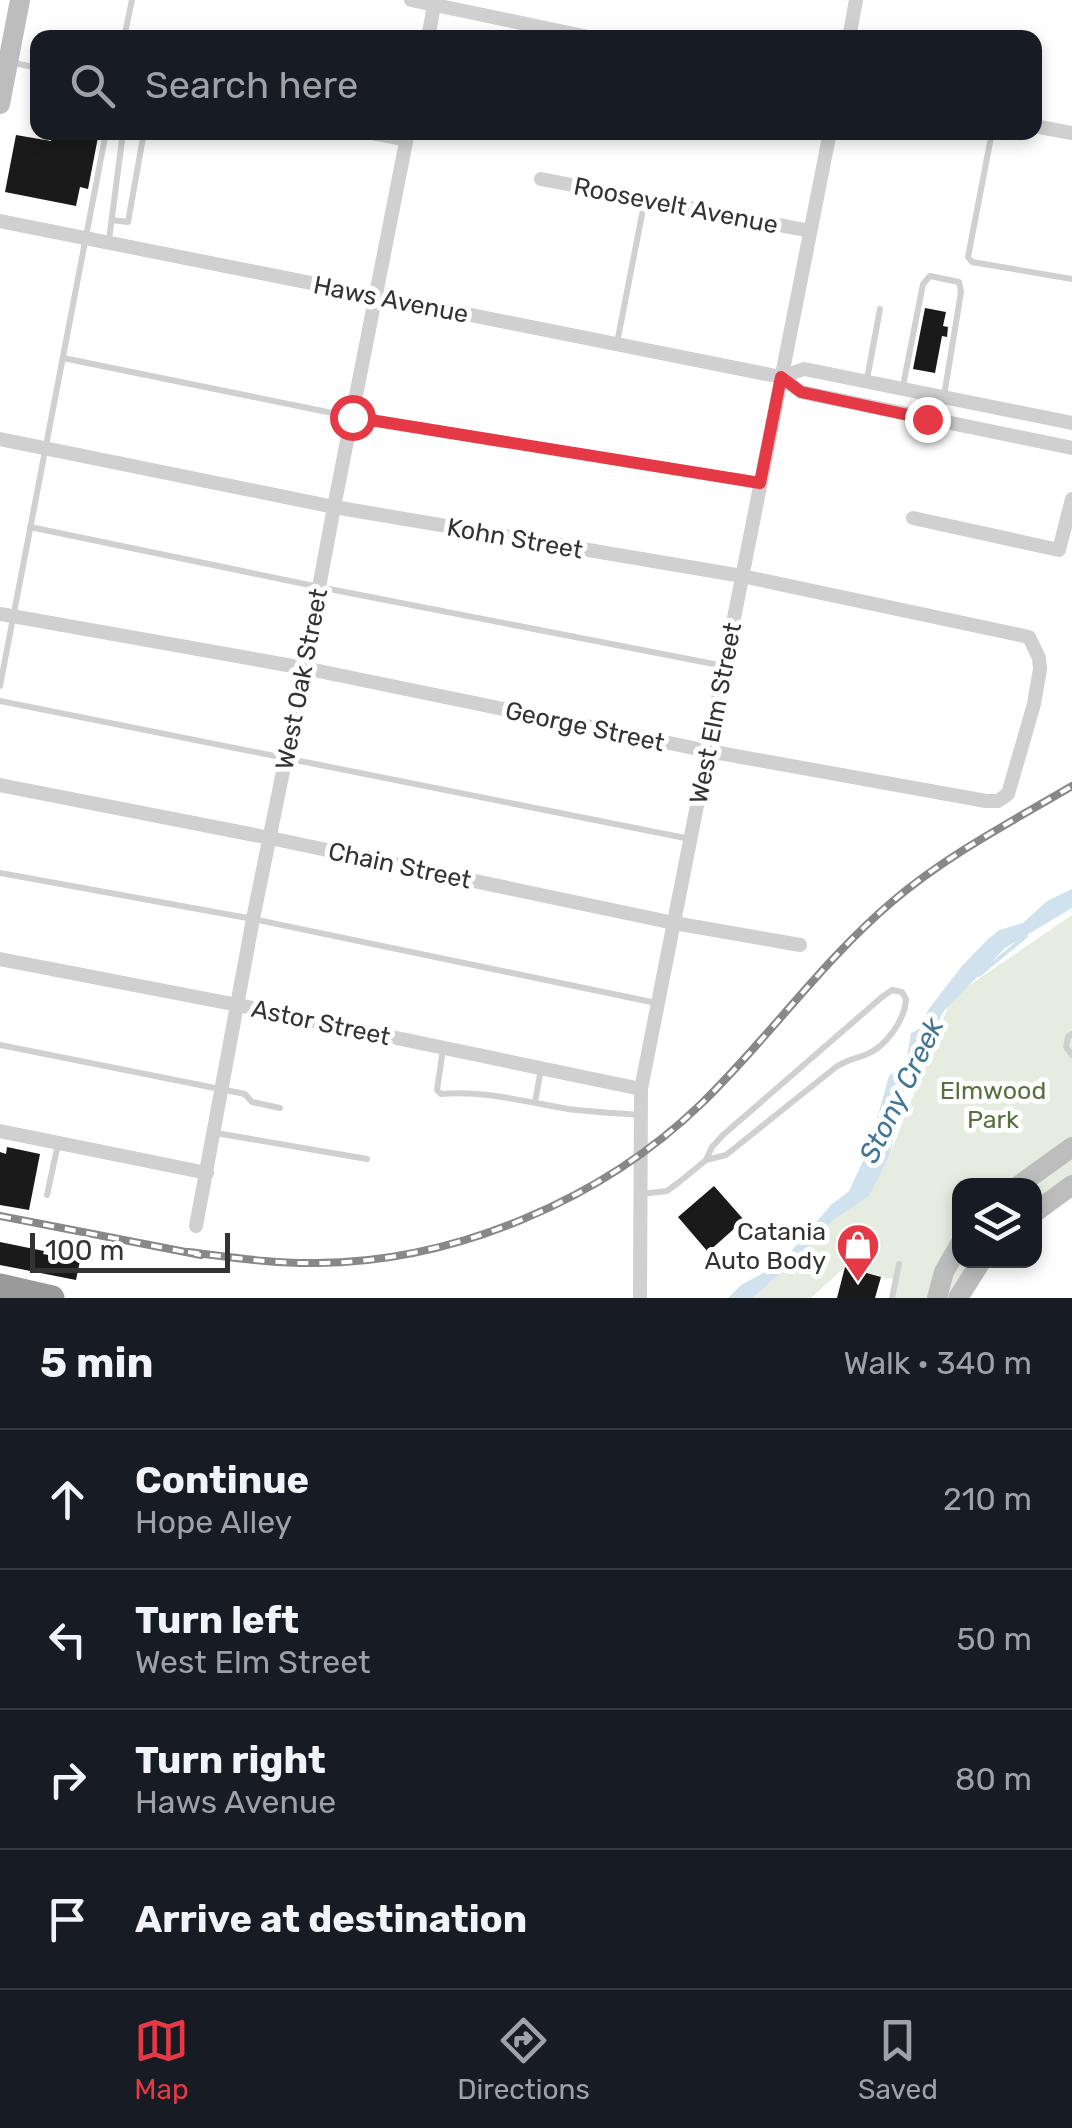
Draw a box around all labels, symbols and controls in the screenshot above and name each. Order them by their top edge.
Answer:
search box [30,30,1042,140]
icon: search [65,58,120,113]
text: Search here [145,62,358,108]
street label: Roosevelt Avenue [571,171,781,240]
street label: Haws Avenue [311,270,471,329]
route start [330,395,376,441]
route end [905,397,951,443]
street label: Kohn Street [445,512,585,565]
street label: West Oak Street [270,586,333,772]
street label: West Elm Street [684,620,747,806]
street label: George Street [503,695,667,758]
street label: Chain Street [326,836,474,895]
street label: Astor Street [249,994,393,1051]
water label: Stony Creek [852,1012,951,1168]
park label: Elmwood Park [940,1076,1046,1134]
map controls [952,1178,1042,1268]
button: layers [952,1178,1042,1268]
place label: Catania Auto Body [704,1217,826,1275]
shop icon: Catania Auto Body [835,1222,881,1283]
scale bar [30,1228,230,1272]
text: 100 m [45,1234,124,1267]
text: 5 min [40,1338,154,1388]
text: Walk · 340 m [843,1344,1032,1382]
text: Continue [135,1457,309,1503]
icon: ahead [40,1472,95,1527]
text: 210 m [943,1480,1032,1518]
text: Hope Alley [135,1503,292,1541]
text: Turn left [135,1597,299,1643]
icon: left [40,1612,95,1667]
text: 50 m [956,1620,1032,1658]
text: West Elm Street [135,1643,371,1681]
text: Turn right [135,1737,326,1783]
icon: right [40,1752,95,1807]
text: 80 m [955,1760,1032,1798]
text: Haws Avenue [135,1783,336,1821]
icon: arrive [40,1892,95,1947]
text: Arrive at destination [135,1896,527,1942]
tab: Map [134,2013,189,2106]
tab: Directions [457,2013,590,2106]
tab: Saved [858,2013,938,2106]

